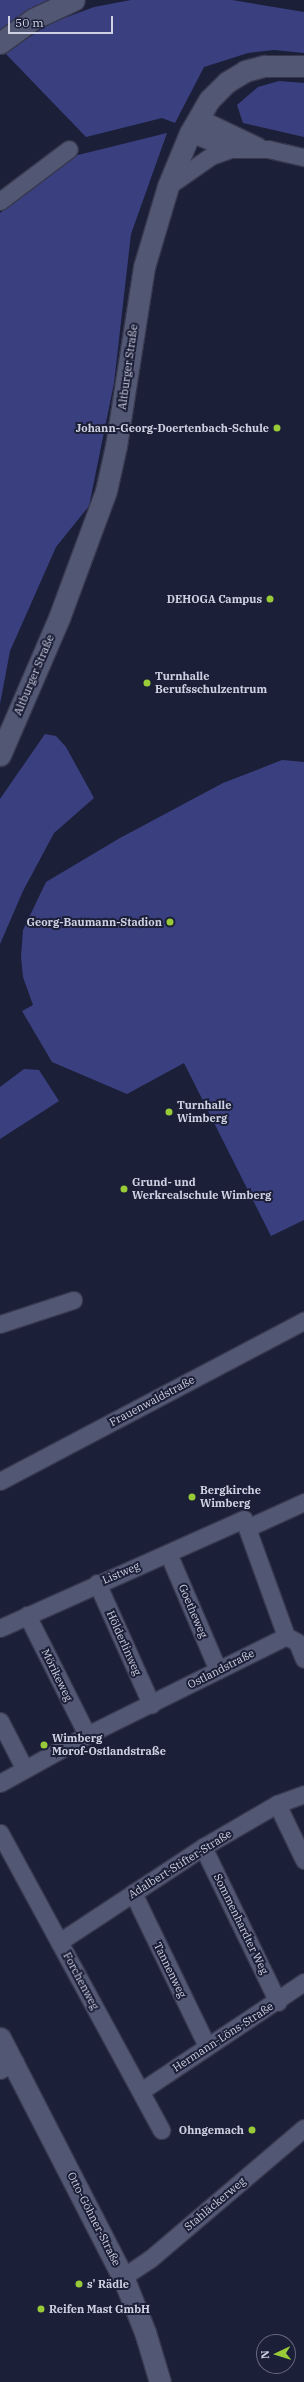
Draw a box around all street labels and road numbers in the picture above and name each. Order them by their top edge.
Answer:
street label: Altburger Straße [115,323,141,411]
street label: Altburger Straße [11,633,57,717]
street label: Frauenwaldstraße [107,1373,197,1429]
street label: Listweg [100,1559,142,1587]
street label: Goetheweg [176,1582,210,1640]
street label: Hölderlinweg [104,1609,144,1677]
street label: Mörikeweg [39,1647,75,1703]
street label: Ostlandstraße [185,1647,257,1691]
street label: Adalbert-Stifter-Straße [126,1827,234,1901]
street label: Sommenhardter Weg [211,1872,271,1976]
street label: Tannenweg [151,1940,189,2000]
street label: Forchenweg [60,1950,102,2012]
street label: Hermann-Löns-Straße [170,1999,276,2075]
street label: Otto-Göhner-Straße [65,2170,123,2268]
street label: Stahläckerweg [182,2175,248,2233]

